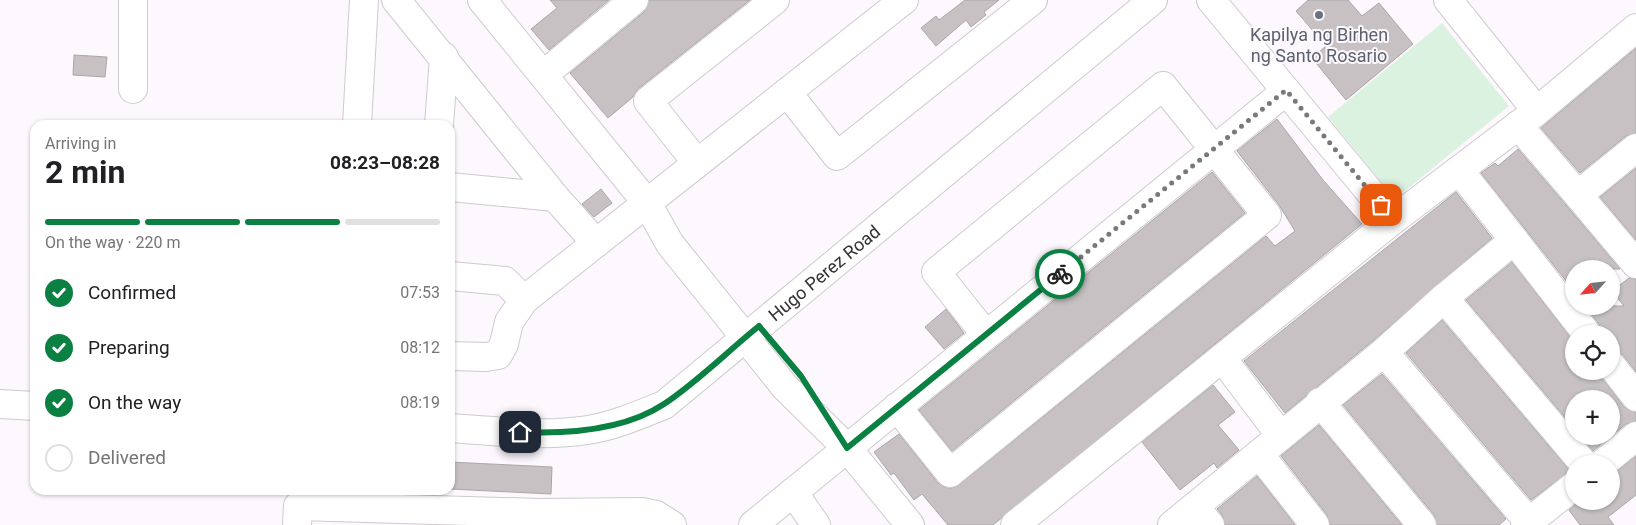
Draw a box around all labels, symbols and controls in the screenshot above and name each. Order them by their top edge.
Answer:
marker: Kapilya ng Birhen ng Santo Rosario [1313,9,1325,21]
place label: Kapilya ng Birhen ng Santo Rosario [1250,24,1388,66]
text: Arriving in [45,134,116,153]
text: 08:23–08:28 [330,151,440,174]
text: 2 min [45,153,125,191]
pin [1360,184,1402,226]
icon: bag [1367,191,1395,219]
street label: Hugo Perez Road [764,220,884,325]
text: On the way · 220 m [45,233,181,252]
courier [1035,249,1085,299]
icon: bike [1046,260,1074,288]
north arrow [1565,260,1620,315]
map controls [1565,260,1620,510]
icon: check [45,279,73,307]
text: Confirmed [88,281,176,304]
text: 07:53 [400,283,440,302]
button: locate [1565,325,1620,380]
icon: check [45,334,73,362]
text: Preparing [88,336,170,359]
text: 08:12 [400,338,440,357]
icon: check [45,389,73,417]
button: + [1565,390,1620,445]
text: On the way [88,391,181,414]
text: 08:19 [400,393,440,412]
pin [499,411,541,453]
icon: home [506,418,534,446]
text: Delivered [88,446,166,469]
button: − [1565,455,1620,510]

